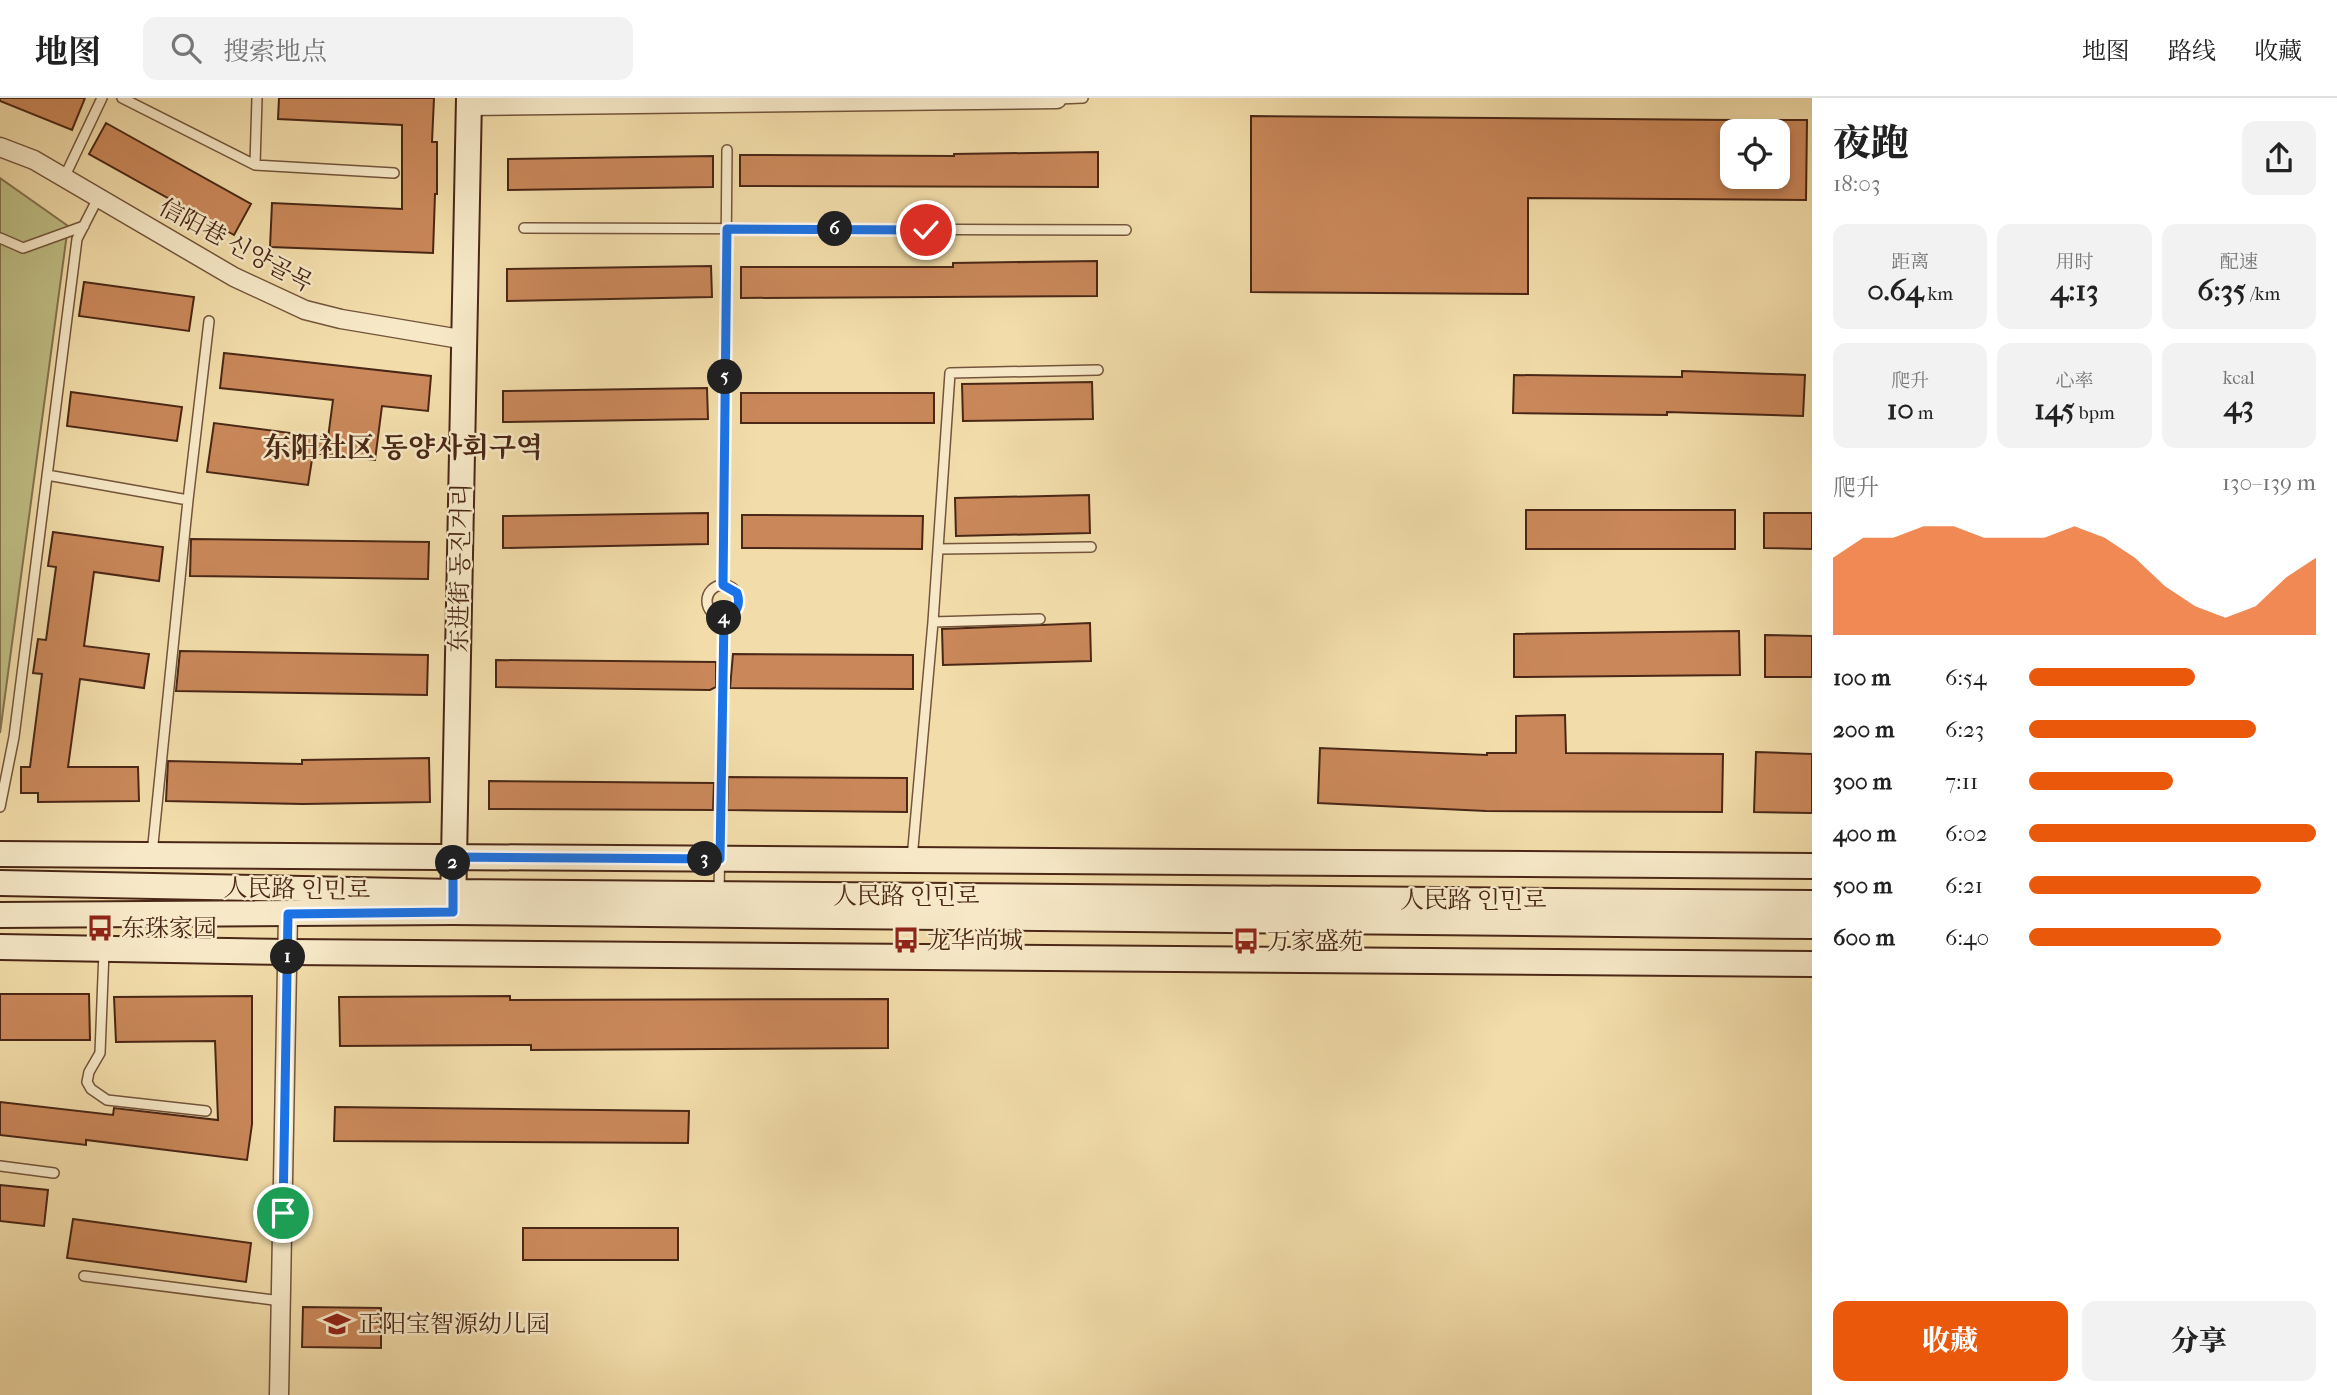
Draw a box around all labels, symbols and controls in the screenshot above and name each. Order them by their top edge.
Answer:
search box [143,17,633,80]
icon: search [167,29,205,67]
text: 地图 [35,33,101,72]
text: 搜索地点 [223,36,327,67]
text: 地图 [2082,37,2130,65]
text: 路线 [2168,37,2216,65]
text: 收藏 [2254,37,2302,65]
map controls [1720,119,1790,189]
button: locate [1720,119,1790,189]
text: 夜跑 [1833,121,1909,166]
button: share [2242,121,2316,195]
text: 18:03 [1833,170,1880,197]
street label: 信阳巷 신양골목 [154,193,318,297]
pin [896,200,956,260]
icon: check [907,211,945,249]
pin: 6 [818,212,852,246]
text: 6 [829,217,840,239]
text: 距离 [1891,251,1929,273]
text: 用时 [2055,251,2094,273]
text: 配速 [2220,251,2258,273]
text: 0.64 [1867,273,1923,308]
text: 4:13 [2050,273,2098,308]
text: 6:35 [2197,273,2246,308]
text: km [1923,283,1953,305]
text: /km [2246,283,2280,305]
pin: 5 [708,360,742,394]
text: 5 [720,365,729,387]
text: kcal [2223,367,2255,389]
text: 爬升 [1891,370,1929,392]
text: 心率 [2055,370,2094,392]
text: 43 [2224,389,2254,424]
text: 10 [1887,392,1914,427]
text: 145 [2034,392,2075,427]
text: m [1914,402,1934,424]
text: bpm [2075,402,2115,424]
district label: 东阳社区 동양사회구역 [263,431,543,464]
text: 130–139 m [2222,469,2316,496]
text: 爬升 [1833,474,1879,501]
street label: 东进街 동진거리 [445,483,475,653]
pin: 4 [706,601,742,636]
text: 4 [718,606,729,628]
text: 100 m [1833,664,1891,691]
text: 6:54 [1945,664,1987,691]
text: 200 m [1833,716,1894,743]
text: 6:23 [1945,716,1984,743]
text: 300 m [1833,768,1892,795]
text: 7:11 [1945,768,1978,795]
text: 400 m [1833,820,1896,847]
text: 6:02 [1945,820,1988,847]
pin: 3 [688,842,722,876]
pin: 2 [435,846,470,880]
text: 3 [701,847,708,869]
text: 2 [448,851,457,873]
text: 500 m [1833,872,1892,899]
text: 6:21 [1945,872,1983,899]
street label: 人民路 인민로 [223,874,371,904]
street label: 人民路 인민로 [833,882,979,910]
street label: 人民路 인민로 [1400,886,1546,914]
bus stop icon: 东珠家园 [85,913,115,943]
place label: 东珠家园 [121,914,217,942]
text: 600 m [1833,924,1895,951]
text: 6:40 [1945,924,1989,951]
bus stop icon: 龙华尚城 [891,925,921,955]
place label: 龙华尚城 [927,926,1023,954]
bus stop icon: 万家盛苑 [1231,926,1261,956]
place label: 万家盛苑 [1267,927,1363,955]
pin: 1 [270,940,306,974]
text: 1 [284,945,291,967]
pin [253,1183,313,1243]
icon: arrive [264,1194,302,1232]
button: 收藏 [1833,1301,2068,1381]
button: 分享 [2082,1301,2316,1381]
school or university icon: 正阳宝智源幼儿园 [322,1309,352,1339]
place label: 正阳宝智源幼儿园 [358,1310,550,1338]

